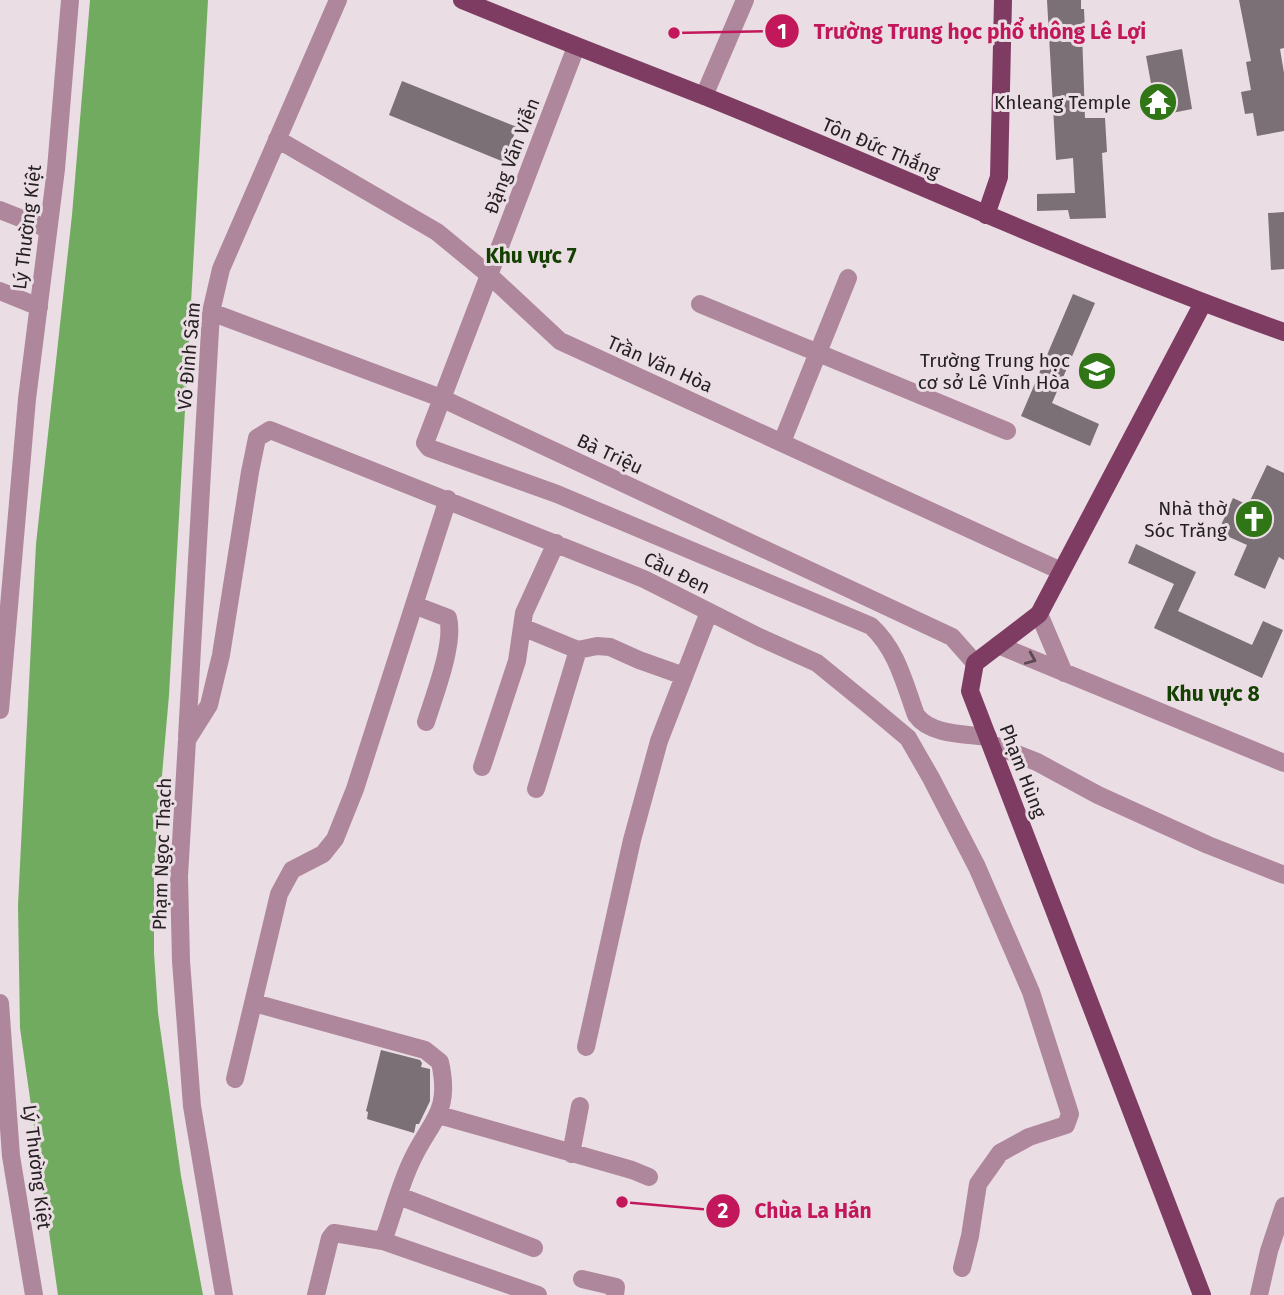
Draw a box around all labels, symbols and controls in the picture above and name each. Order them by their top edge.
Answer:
callout: Trường Trung học phổ thông Lê Lợi [764,10,1160,52]
text: Trường Trung học phổ thông Lê Lợi [814,17,1146,45]
text: 1 [777,19,787,45]
temple icon: Khleang Temple [1137,81,1179,123]
place label: Khleang Temple [994,91,1131,114]
street label: Đặng Văn Viễn [479,95,545,217]
street label: Tôn Đức Thắng [819,113,944,183]
street label: Lý Thường Kiệt [8,163,46,291]
district label: Khu vực 7 [485,243,577,269]
street label: Võ Đình Sâm [173,301,205,411]
street label: Trần Văn Hòa [604,331,716,397]
place label: Trường Trung học cơ sở Lê Vĩnh Hòa [918,349,1070,394]
school or university icon: Trường Trung học cơ sở Lê Vĩnh Hòa [1076,350,1118,392]
street label: Bà Triệu [573,429,647,479]
place label: Nhà thờ Sóc Trăng [1144,497,1228,542]
church icon: Nhà thờ Sóc Trăng [1233,498,1275,540]
street label: Cầu Đen [640,547,714,599]
one-way arrow [1024,651,1036,665]
district label: Khu vực 8 [1166,681,1260,707]
street label: Phạm Hùng [995,721,1051,821]
street label: Phạm Ngọc Thạch [148,777,176,931]
street label: Lý Thường Kiệt [18,1103,56,1231]
callout: Chùa La Hán [705,1190,885,1232]
text: 2 [718,1198,729,1224]
text: Chùa La Hán [754,1198,872,1224]

